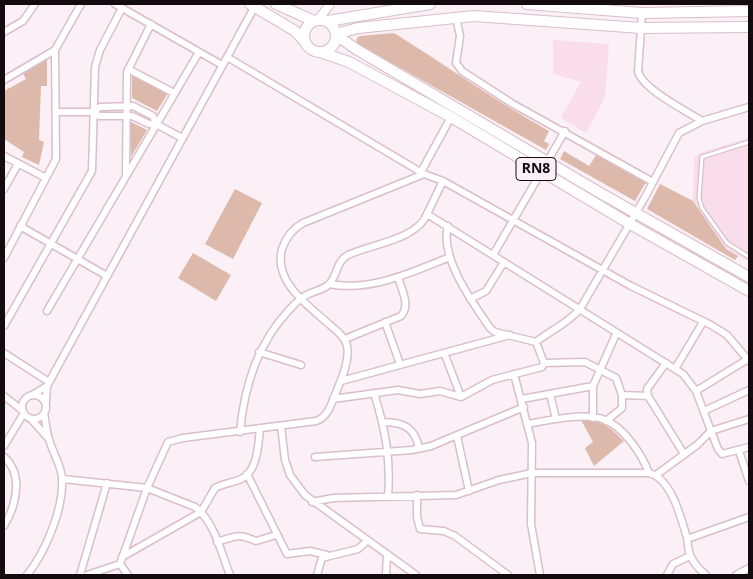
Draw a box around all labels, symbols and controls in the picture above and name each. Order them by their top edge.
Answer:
road number: RN8 [516,157,556,180]

